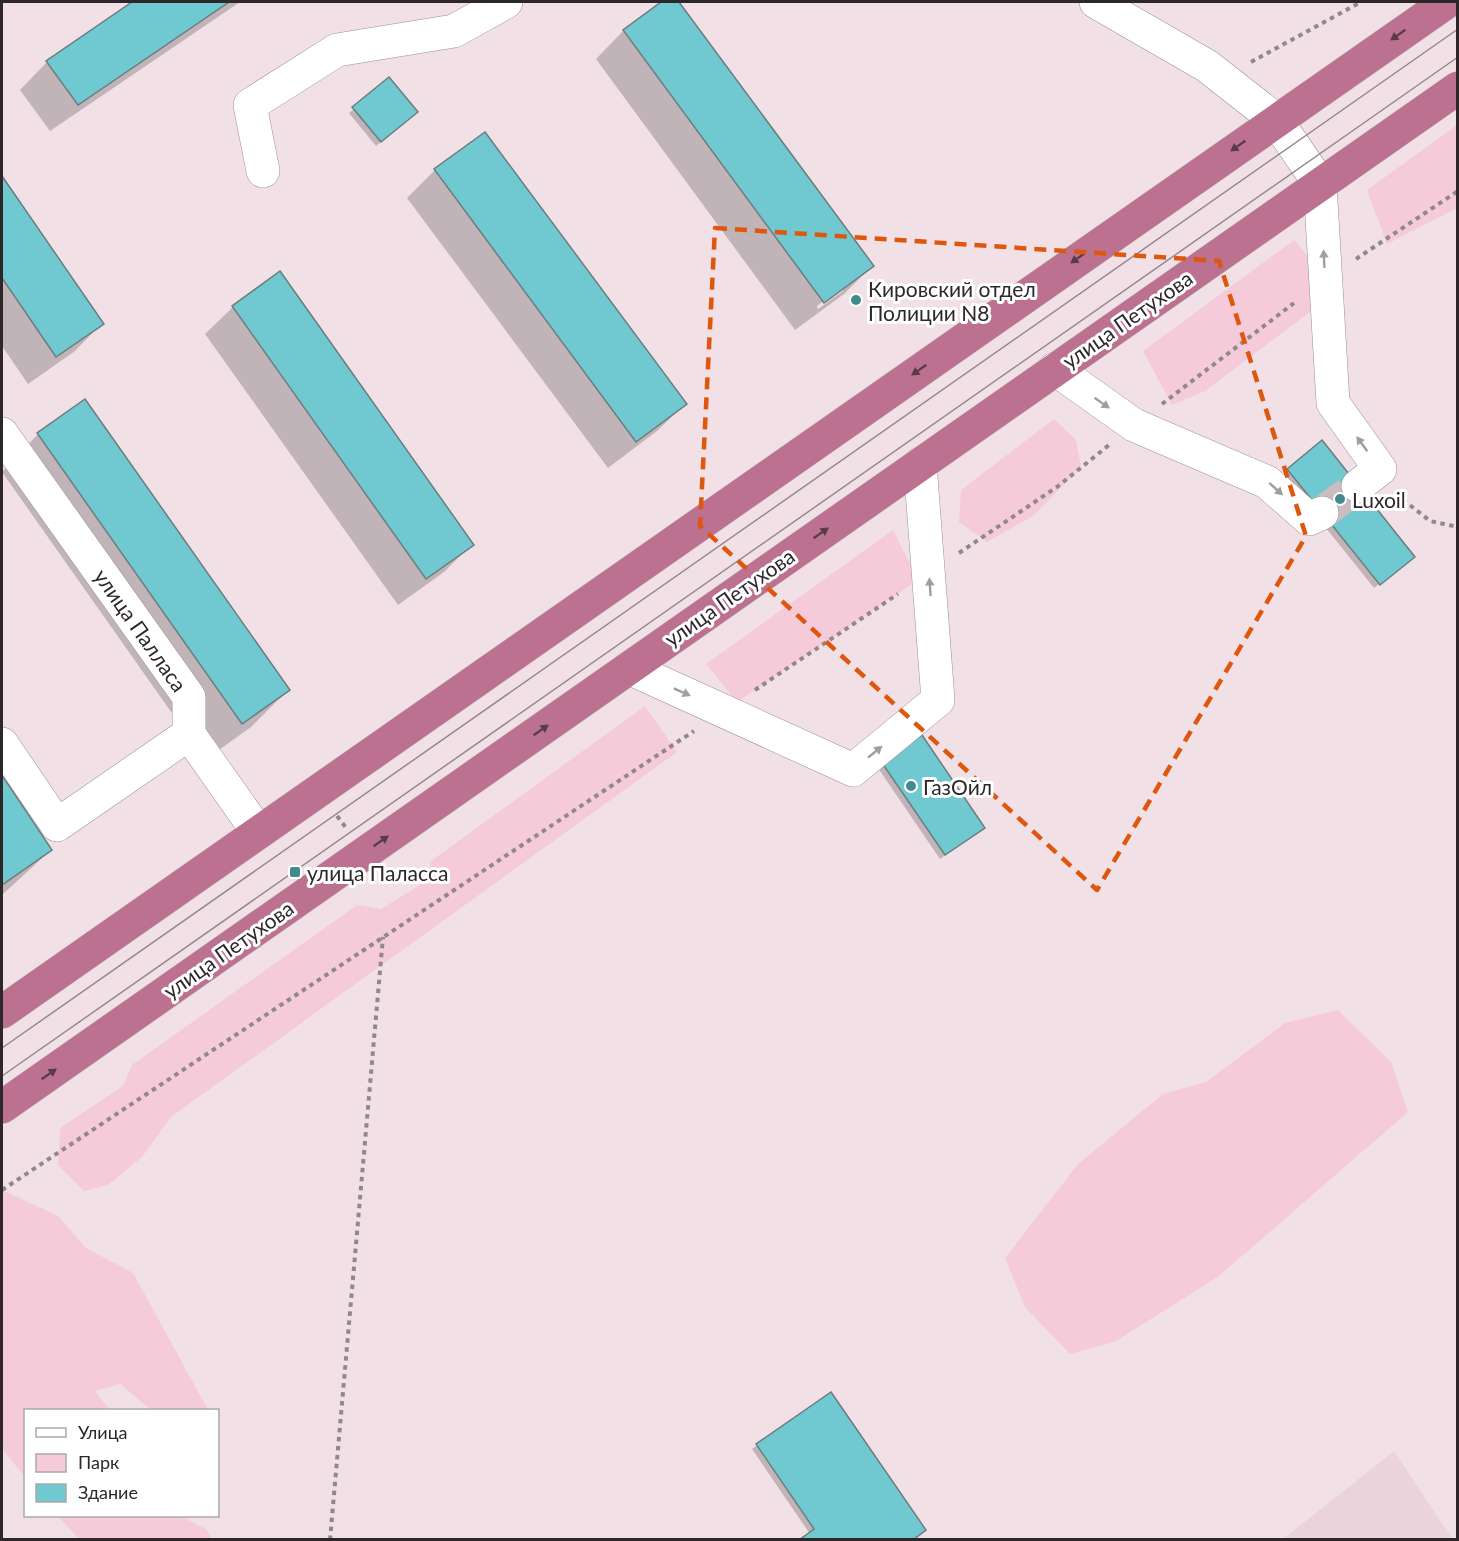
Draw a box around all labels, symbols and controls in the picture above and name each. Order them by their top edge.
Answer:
one-way arrow [1391,29,1407,41]
one-way arrow [1231,140,1247,152]
one-way arrow [1320,249,1329,268]
one-way arrow [1071,252,1087,264]
street label: улица Петухова [1057,265,1197,373]
place label: Кировский отдел Полиции N8 [868,276,1036,325]
marker: Кировский отдел Полиции N8 [849,293,863,307]
one-way arrow [911,364,927,376]
one-way arrow [1094,397,1110,409]
one-way arrow [1356,437,1368,453]
one-way arrow [1268,482,1283,495]
place label: Luxoil [1352,487,1406,512]
marker: Luxoil [1333,492,1347,506]
one-way arrow [813,528,829,539]
street label: улица Петухова [659,543,799,651]
street label: улица Палласа [90,564,192,696]
one-way arrow [926,578,935,597]
one-way arrow [673,688,690,697]
one-way arrow [532,724,548,736]
one-way arrow [867,746,882,759]
place label: ГазОйл [923,774,992,799]
marker: ГазОйл [904,779,918,793]
one-way arrow [373,835,389,847]
place label: улица Паласса [307,860,448,885]
marker: улица Паласса [288,865,302,879]
street label: улица Петухова [158,895,298,1003]
one-way arrow [41,1068,57,1080]
legend [24,1409,219,1517]
text: Улица [78,1421,128,1443]
text: Парк [78,1451,120,1473]
text: Здание [78,1481,138,1503]

